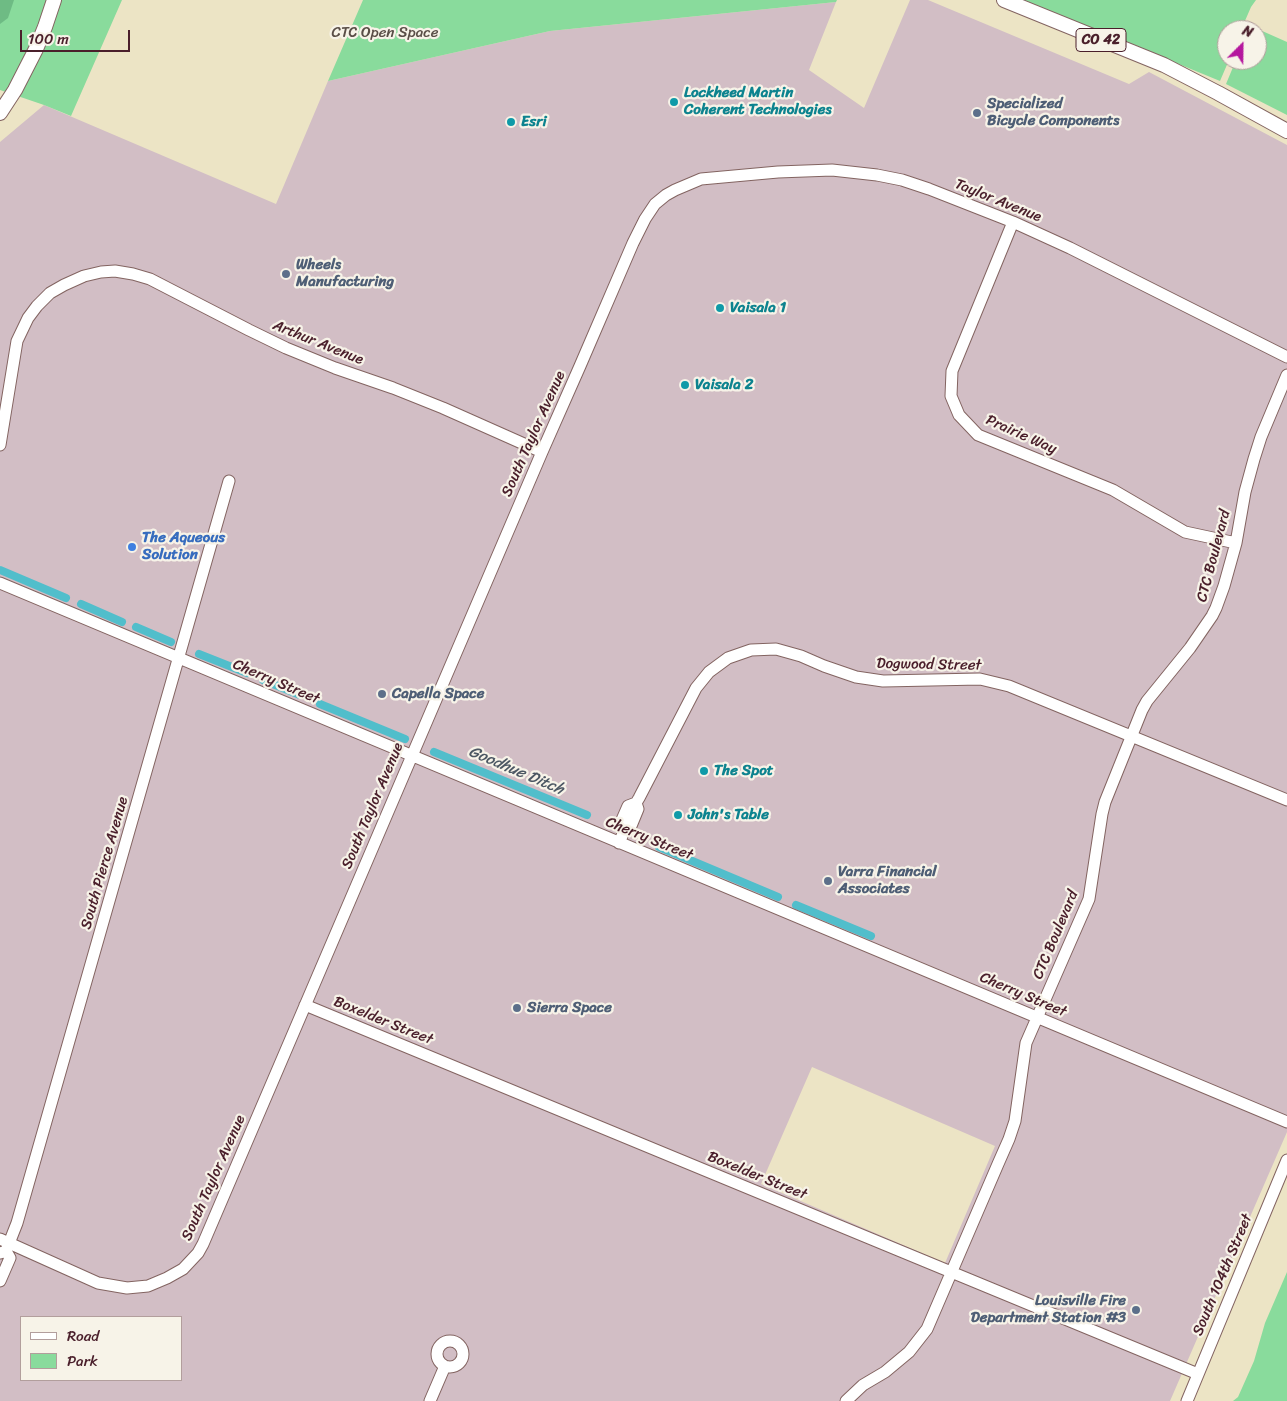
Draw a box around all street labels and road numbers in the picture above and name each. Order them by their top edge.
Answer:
road number: CO 42 [1076,28,1126,52]
street label: Taylor Avenue [952,175,1044,227]
street label: Arthur Avenue [270,317,366,369]
street label: South Taylor Avenue [498,368,570,500]
street label: Prairie Way [983,411,1059,459]
street label: CTC Boulevard [1193,508,1235,604]
street label: Dogwood Street [876,655,982,675]
street label: Cherry Street [230,656,322,708]
street label: South Taylor Avenue [338,740,408,872]
street label: South Pierce Avenue [77,795,133,931]
street label: Cherry Street [603,813,695,865]
street label: CTC Boulevard [1029,888,1083,982]
street label: Cherry Street [977,969,1069,1021]
street label: Boxelder Street [331,993,435,1049]
street label: South Taylor Avenue [178,1112,250,1244]
street label: Boxelder Street [705,1148,809,1204]
street label: South 104th Street [1189,1211,1257,1339]

